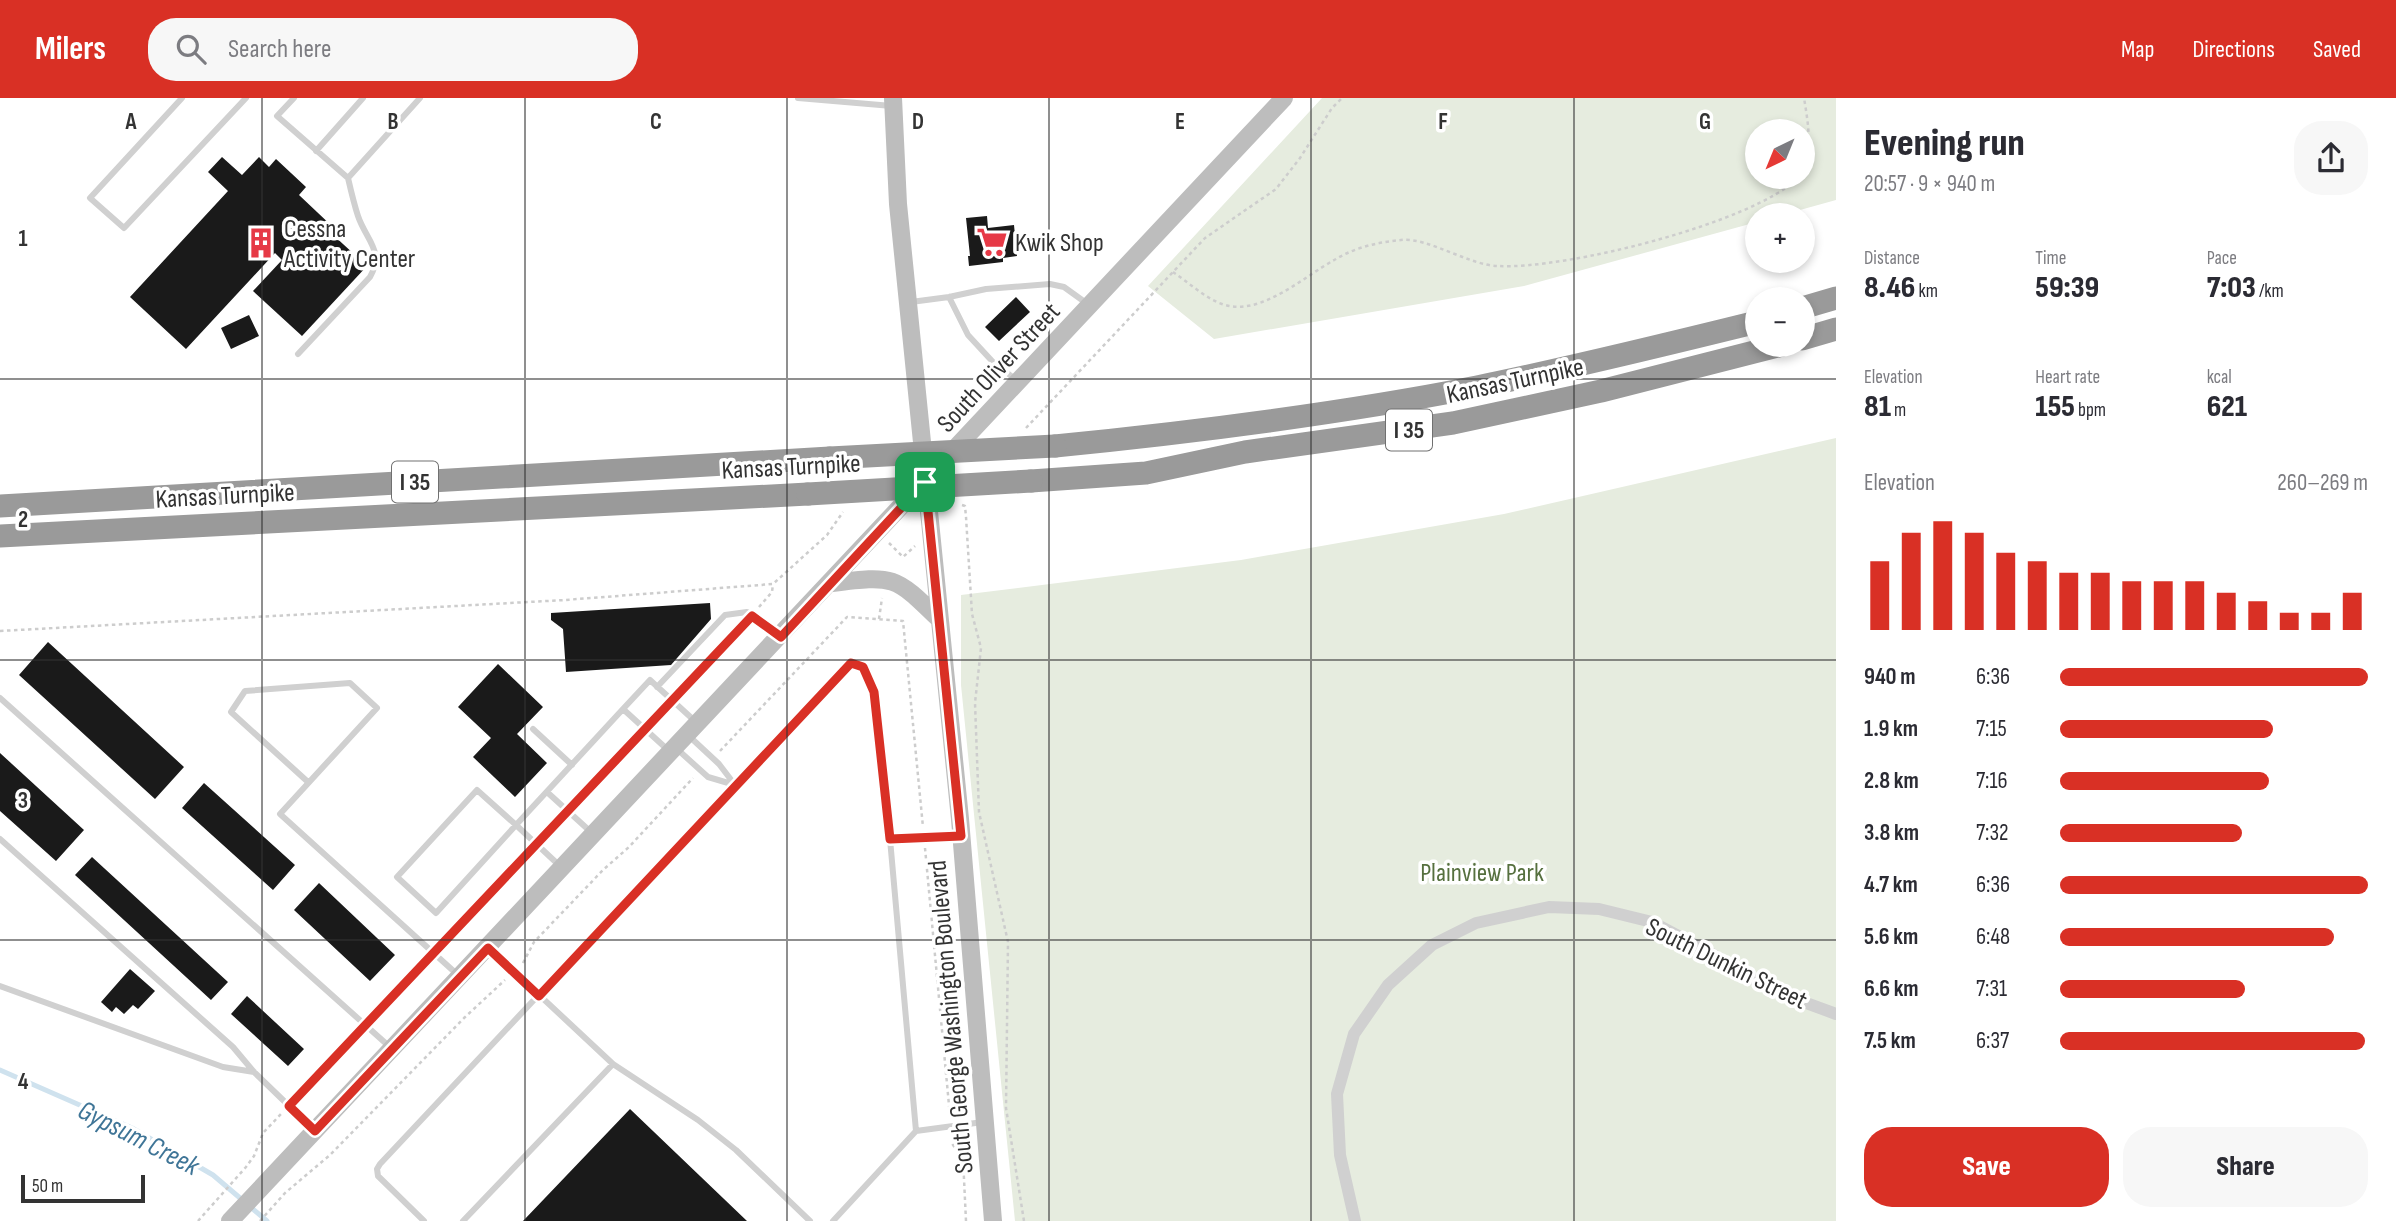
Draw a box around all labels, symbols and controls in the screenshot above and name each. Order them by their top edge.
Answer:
search box [148,18,638,81]
text: Milers [35,29,106,69]
icon: search [172,30,210,68]
text: Search here [228,34,331,65]
text: Map [2121,35,2154,64]
text: Directions [2192,35,2275,64]
text: Saved [2313,35,2361,64]
text: A [125,108,138,136]
text: B [388,108,399,136]
text: C [650,108,662,136]
text: D [912,108,924,136]
text: E [1175,108,1185,136]
text: F [1438,108,1448,136]
text: G [1699,108,1711,136]
north arrow [1745,119,1815,189]
map controls [1745,119,1815,357]
text: Evening run [1864,121,2025,166]
button: share [2294,121,2368,195]
text: 20:57 · 9 × 940 m [1864,170,1995,198]
button: + [1745,203,1815,273]
place label: Cessna Activity Center [283,214,416,275]
text: 1 [18,225,28,253]
supermarket icon: Kwik Shop [975,225,1009,259]
building icon: Cessna Activity Center [244,226,278,260]
place label: Kwik Shop [1015,228,1104,259]
text: Distance [1864,247,1920,270]
text: Time [2035,247,2066,270]
text: Pace [2207,247,2237,270]
text: 8.46 [1864,270,1915,306]
text: 59:39 [2035,270,2099,306]
text: 7:03 [2207,270,2256,306]
text: km [1915,280,1938,303]
text: /km [2256,280,2284,303]
button: − [1745,287,1815,357]
street label: South Oliver Street [931,297,1067,439]
street label: Kansas Turnpike [1444,352,1587,411]
text: Elevation [1864,366,1923,389]
text: Heart rate [2035,366,2100,389]
text: kcal [2207,366,2232,389]
text: 81 [1864,389,1891,425]
text: 155 [2035,389,2075,425]
text: 621 [2207,389,2247,425]
text: m [1891,399,1906,422]
text: bpm [2075,399,2106,422]
road number: I 35 [1386,410,1432,450]
street label: Kansas Turnpike [721,448,861,487]
pin [895,452,955,512]
road number: I 35 [392,461,438,502]
icon: arrive [906,463,944,501]
text: Elevation [1864,469,1935,497]
text: 260–269 m [2277,469,2368,497]
street label: Kansas Turnpike [155,477,295,516]
text: 2 [18,506,28,534]
text: 940 m [1864,663,1915,691]
text: 6:36 [1976,663,2010,691]
text: 1.9 km [1864,715,1918,743]
text: 7:15 [1976,715,2007,743]
text: 2.8 km [1864,767,1919,795]
text: 7:16 [1976,767,2008,795]
text: 3 [18,787,28,815]
text: 3.8 km [1864,819,1919,847]
text: 7:32 [1976,819,2009,847]
park label: Plainview Park [1420,858,1544,889]
street label: South George Washington Boulevard [922,859,981,1175]
text: 4.7 km [1864,871,1918,899]
text: 6:36 [1976,871,2010,899]
street label: South Dunkin Street [1641,912,1812,1017]
text: 5.6 km [1864,923,1918,951]
text: 6:48 [1976,923,2010,951]
text: 6.6 km [1864,975,1919,1003]
text: 7:31 [1976,975,2007,1003]
text: 7.5 km [1864,1027,1916,1055]
text: 6:37 [1976,1027,2009,1055]
text: 4 [18,1068,29,1096]
water label: Gypsum Creek [72,1094,206,1184]
button: Save [1864,1127,2109,1207]
button: Share [2123,1127,2368,1207]
scale bar [21,1172,145,1204]
text: 50 m [32,1175,63,1198]

